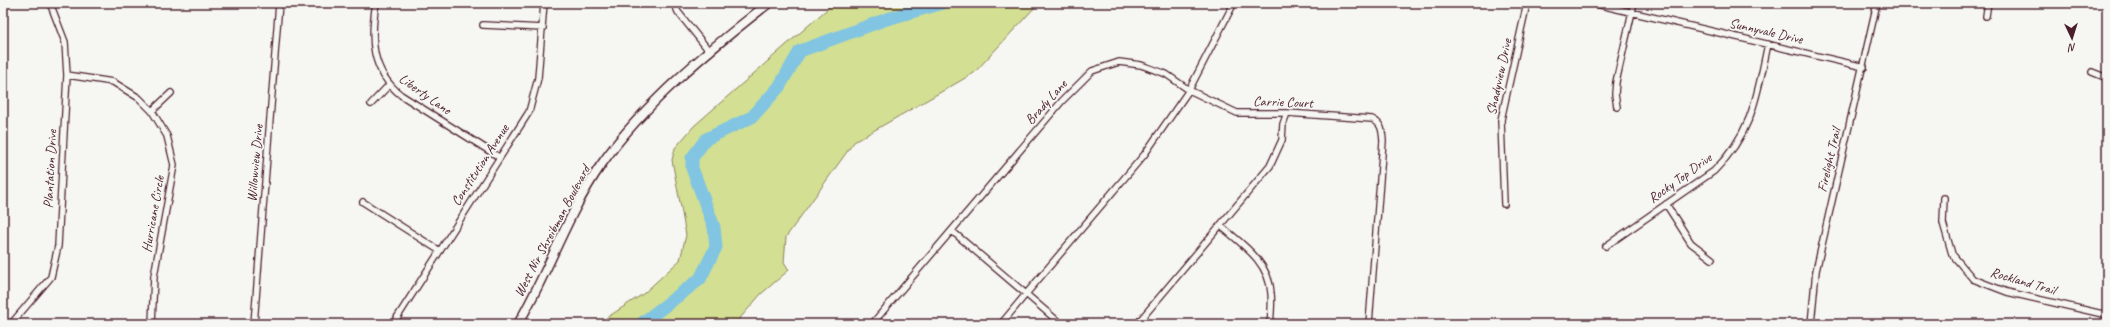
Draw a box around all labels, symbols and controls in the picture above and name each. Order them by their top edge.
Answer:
street label: Sunnyvale Drive [1728,14,1806,48]
north arrow [2052,18,2092,58]
street label: Shadyview Drive [1483,36,1516,117]
text: N [2067,41,2077,55]
street label: Liberty Lane [396,70,456,119]
street label: Brady Lane [1021,75,1072,128]
street label: Carrie Court [1253,92,1315,112]
street label: Constitution Avenue [447,120,513,209]
street label: Willowview Drive [243,122,267,202]
street label: Firelight Trail [1813,124,1845,194]
street label: Plantation Drive [39,128,61,209]
street label: Rocky Top Drive [1645,148,1716,207]
street label: West Nir Shreibman Boulevard [510,160,595,300]
street label: Hurricane Circle [138,173,168,254]
street label: Rockland Trail [1988,264,2060,299]

